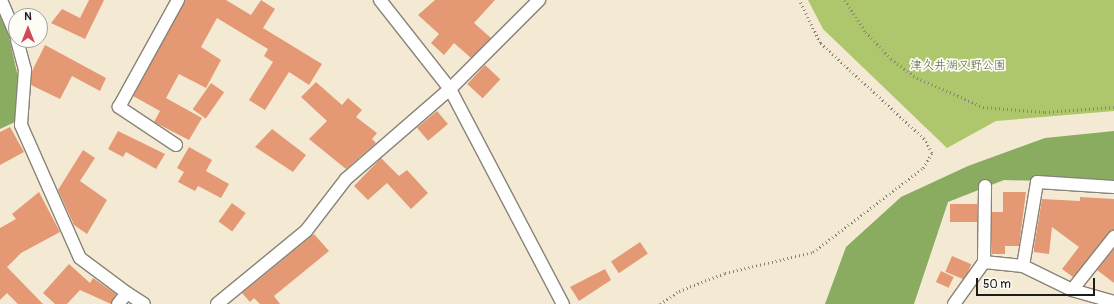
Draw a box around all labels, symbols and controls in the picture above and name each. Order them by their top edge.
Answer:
north arrow [8,8,48,48]
text: N [24,10,32,23]
park label: 津久井湖又野公園 [910,59,1006,73]
scale bar [978,270,1097,296]
text: 50 m [983,277,1011,292]

